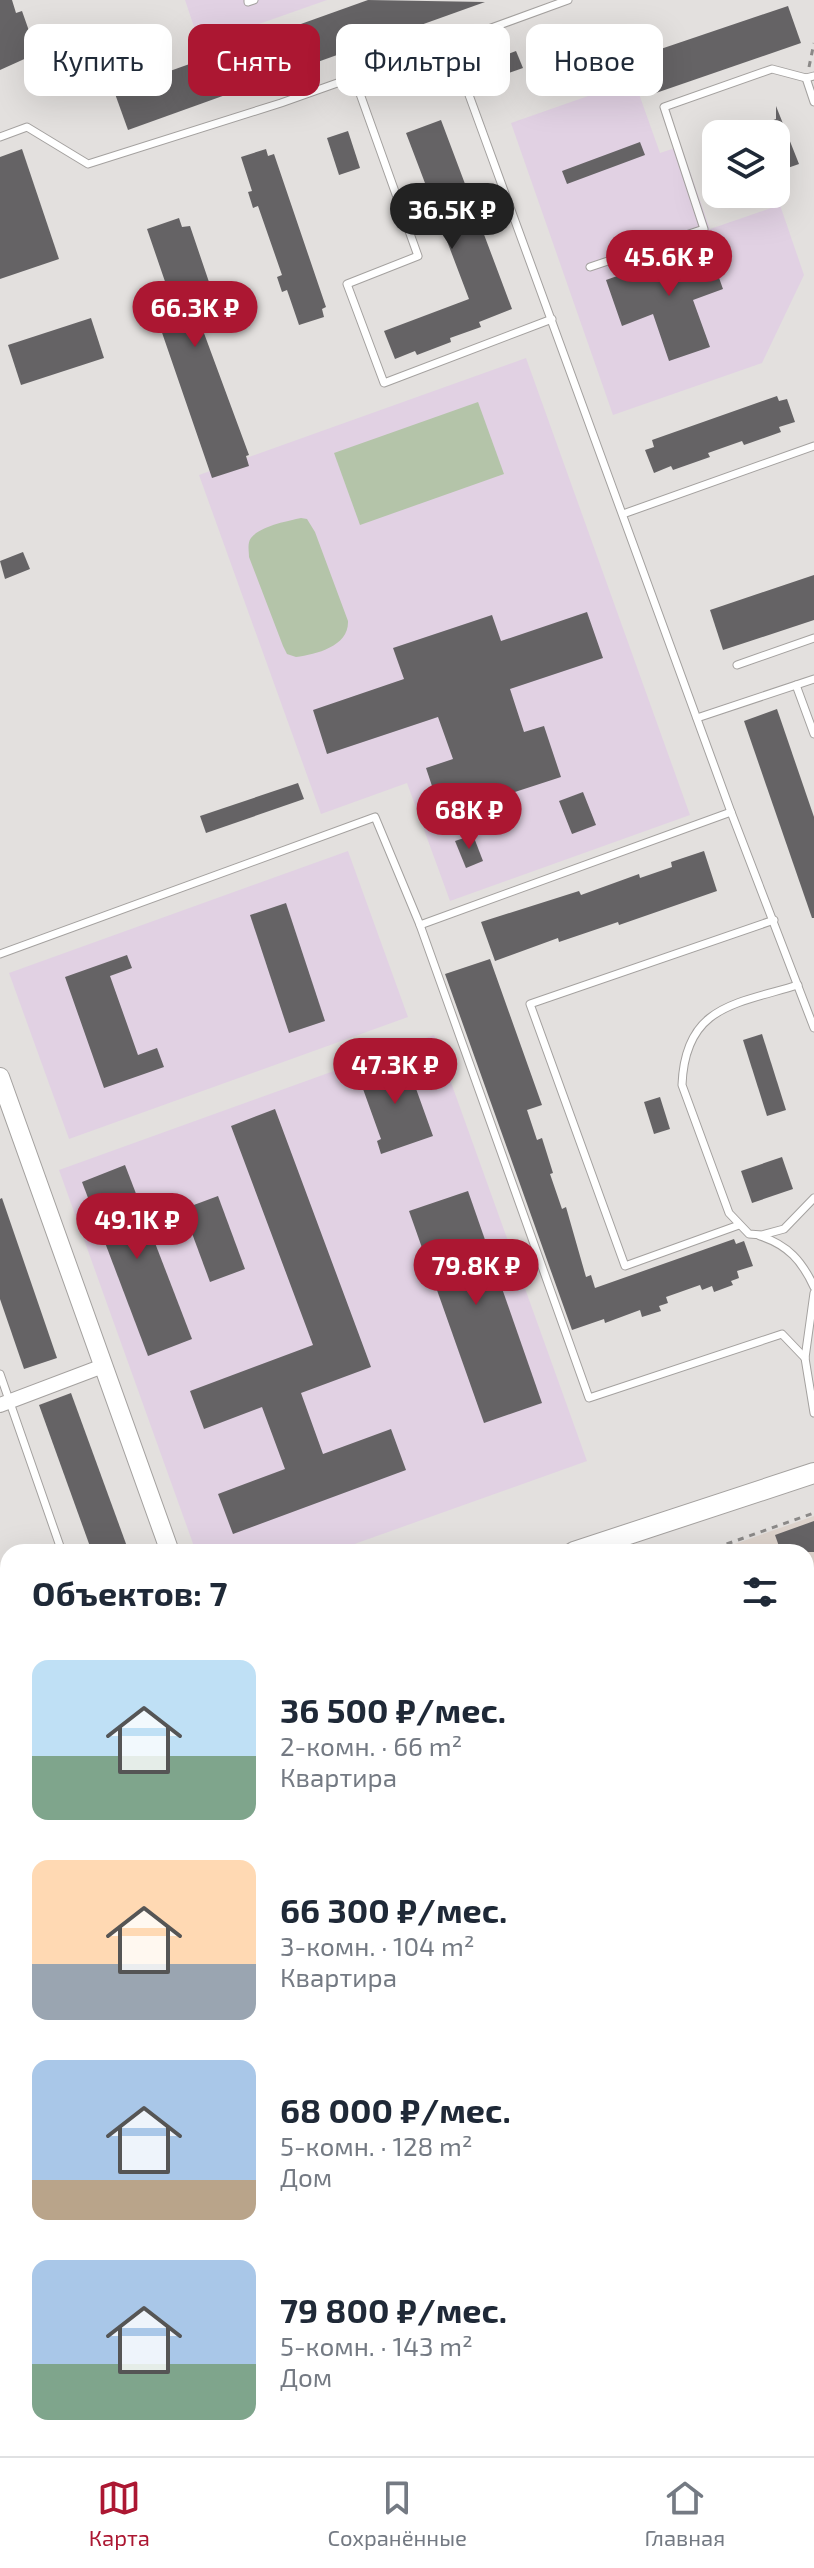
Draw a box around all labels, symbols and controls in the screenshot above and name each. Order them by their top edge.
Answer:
chip: Купить [24,24,172,96]
chip: Снять [188,24,320,96]
chip: Фильтры [336,24,510,96]
chip: Новое [526,24,663,96]
map controls [702,120,790,208]
button: layers [702,120,790,208]
pin: 36.5K ₽ [378,183,526,251]
text: 36.5K ₽ [408,193,496,224]
pin: 45.6K ₽ [595,230,743,298]
text: 45.6K ₽ [624,240,714,271]
pin: 66.3K ₽ [121,281,269,349]
text: 66.3K ₽ [151,291,239,322]
pin: 68K ₽ [413,783,525,851]
text: 68K ₽ [435,793,503,824]
pin: 47.3K ₽ [321,1038,469,1106]
text: 47.3K ₽ [351,1048,439,1079]
pin: 49.1K ₽ [63,1193,211,1261]
text: 49.1K ₽ [94,1203,180,1234]
pin: 79.8K ₽ [402,1239,550,1307]
text: 79.8K ₽ [432,1249,520,1280]
icon: filters [738,1570,782,1614]
text: Объектов: 7 [32,1572,227,1613]
text: 36 500 ₽/мес. [280,1689,506,1730]
icon: home [96,1692,192,1788]
text: 2-комн. · 66 m² [280,1730,462,1761]
text: Квартира [280,1761,397,1792]
text: 66 300 ₽/мес. [280,1889,507,1930]
icon: home [96,1892,192,1988]
text: 3-комн. · 104 m² [280,1930,474,1961]
text: Квартира [280,1961,397,1992]
text: 68 000 ₽/мес. [280,2089,511,2130]
icon: home [96,2092,192,2188]
text: 5-комн. · 128 m² [280,2130,473,2161]
text: Дом [280,2161,332,2192]
text: 79 800 ₽/мес. [280,2289,507,2330]
icon: home [96,2292,192,2388]
text: 5-комн. · 143 m² [280,2330,473,2361]
text: Дом [280,2361,332,2392]
tab: Карта [89,2476,150,2550]
tab: Сохранённые [328,2476,467,2550]
tab: Главная [645,2476,725,2550]

